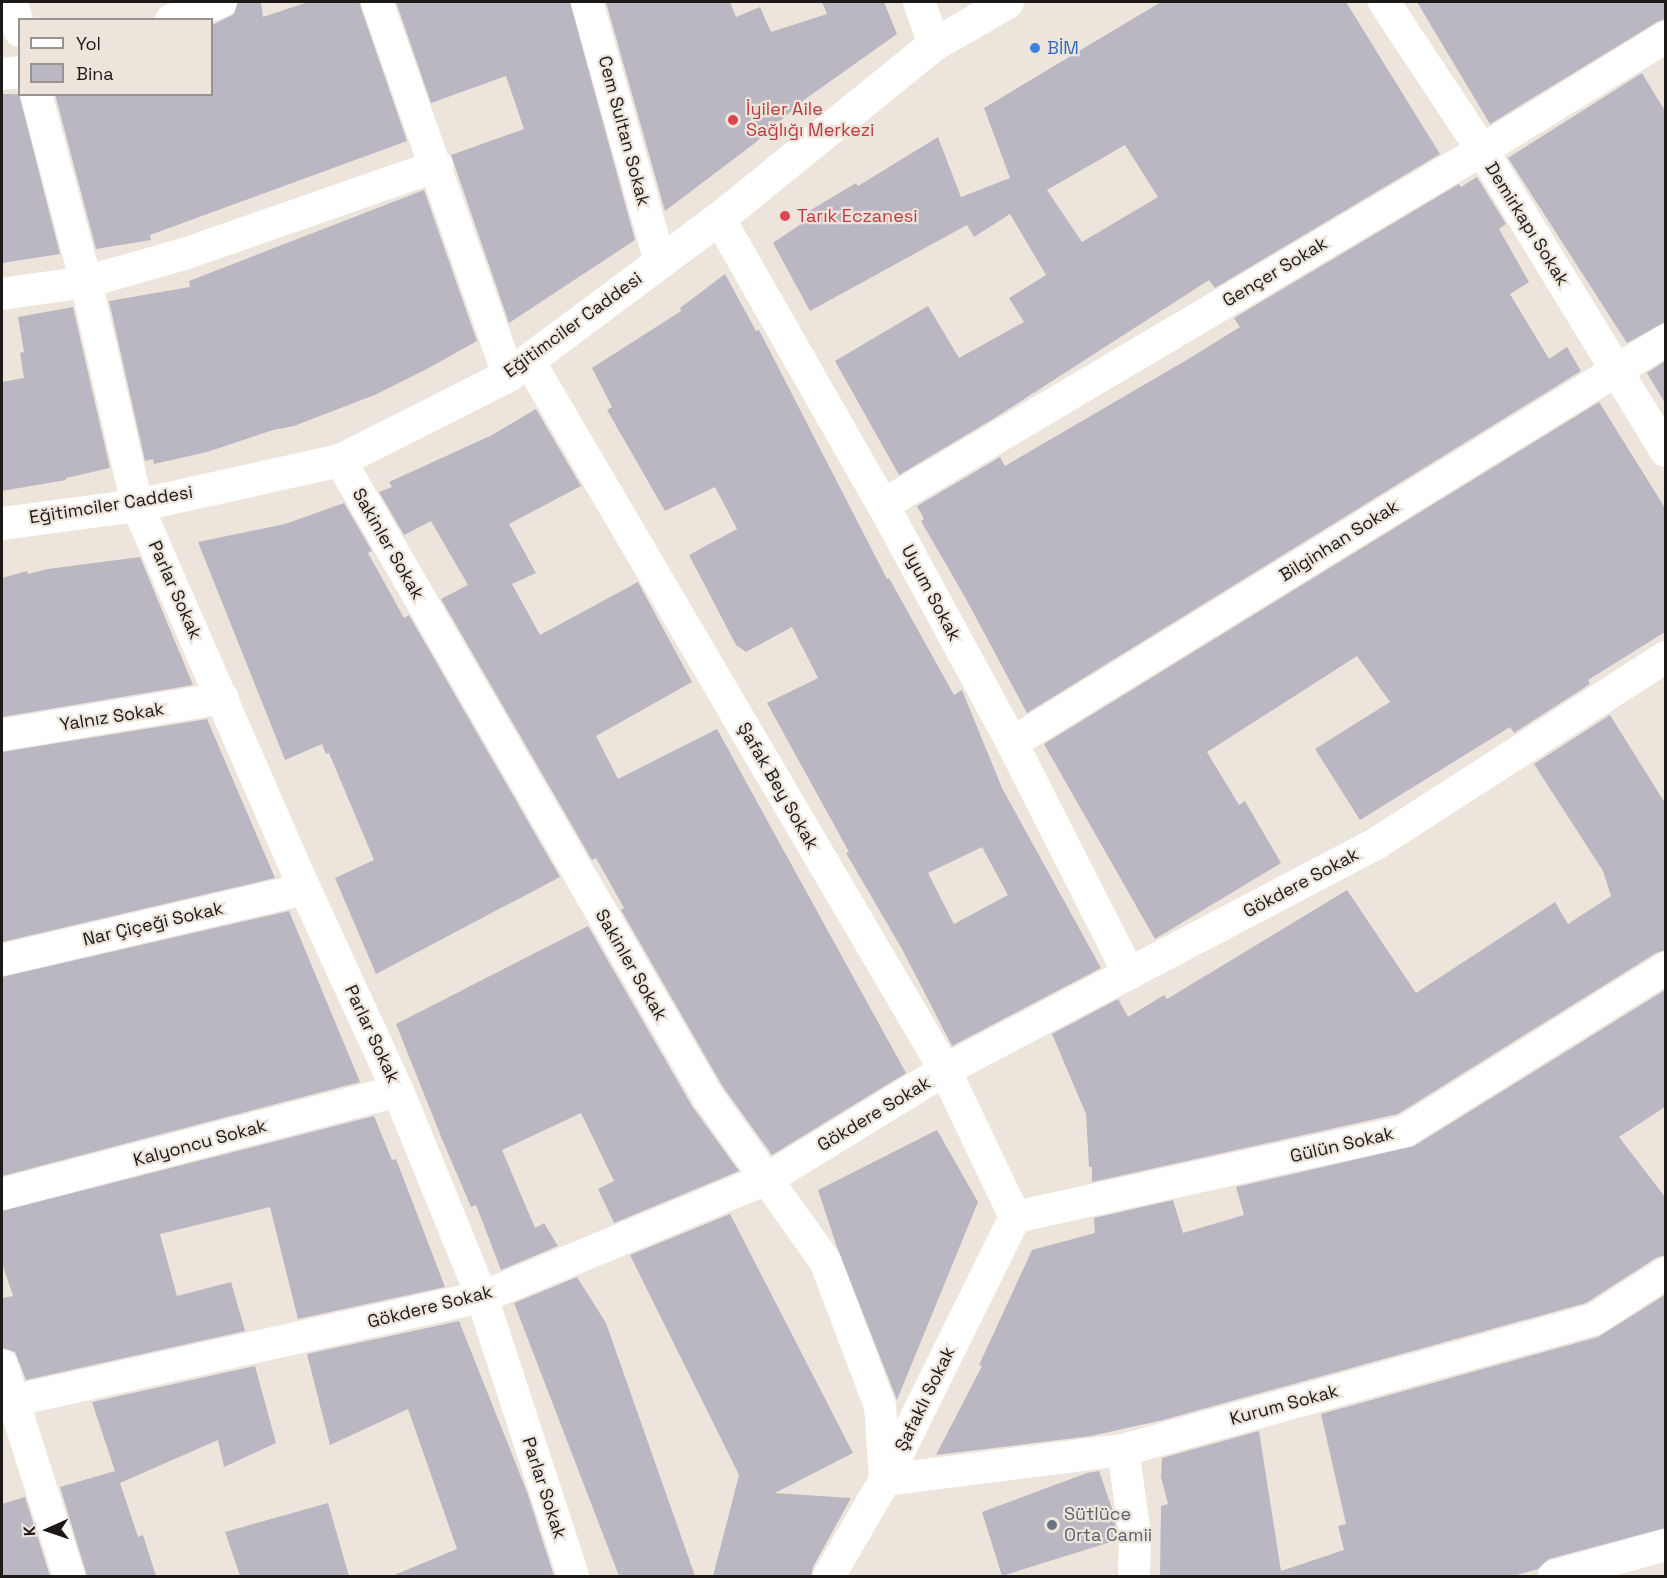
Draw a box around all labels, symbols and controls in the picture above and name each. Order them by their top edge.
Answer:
legend [18,18,213,96]
text: Yol [76,32,101,55]
place label: BİM [1047,37,1079,59]
marker: BİM [1028,41,1042,55]
street label: Cem Sultan Sokak [594,53,654,209]
text: Bina [76,62,114,85]
place label: İyiler Aile Sağlığı Merkezi [746,99,874,142]
marker: İyiler Aile Sağlığı Merkezi [724,111,742,129]
street label: Demirkapı Sokak [1480,158,1574,290]
place label: Tarık Eczanesi [797,205,918,227]
marker: Tarık Eczanesi [778,209,792,223]
street label: Gençer Sokak [1219,232,1331,312]
street label: Eğitimciler Caddesi [500,268,646,382]
street label: Eğitimciler Caddesi [28,481,194,529]
street label: Sakinler Sokak [347,485,429,603]
street label: Bilginhan Sokak [1275,496,1403,586]
street label: Parlar Sokak [144,537,206,643]
street label: Uyum Sokak [897,541,965,645]
street label: Yalnız Sokak [58,698,166,736]
street label: Şafak Bey Sokak [733,719,823,853]
street label: Gökdere Sokak [1239,843,1363,923]
street label: Nar Çiçeği Sokak [81,897,225,951]
street label: Sakinler Sokak [590,906,672,1024]
street label: Parlar Sokak [340,982,404,1086]
street label: Gökdere Sokak [814,1072,934,1156]
street label: Kalyoncu Sokak [131,1115,269,1171]
street label: Gülün Sokak [1288,1123,1396,1167]
street label: Gökdere Sokak [365,1281,495,1333]
street label: Şafaklı Sokak [890,1343,960,1455]
street label: Kurum Sokak [1227,1380,1341,1430]
street label: Parlar Sokak [517,1434,571,1542]
north arrow [18,1500,78,1560]
place label: Sütlüce Orta Camii [1064,1504,1152,1546]
marker: Sütlüce Orta Camii [1045,1518,1059,1532]
text: K [19,1525,40,1537]

